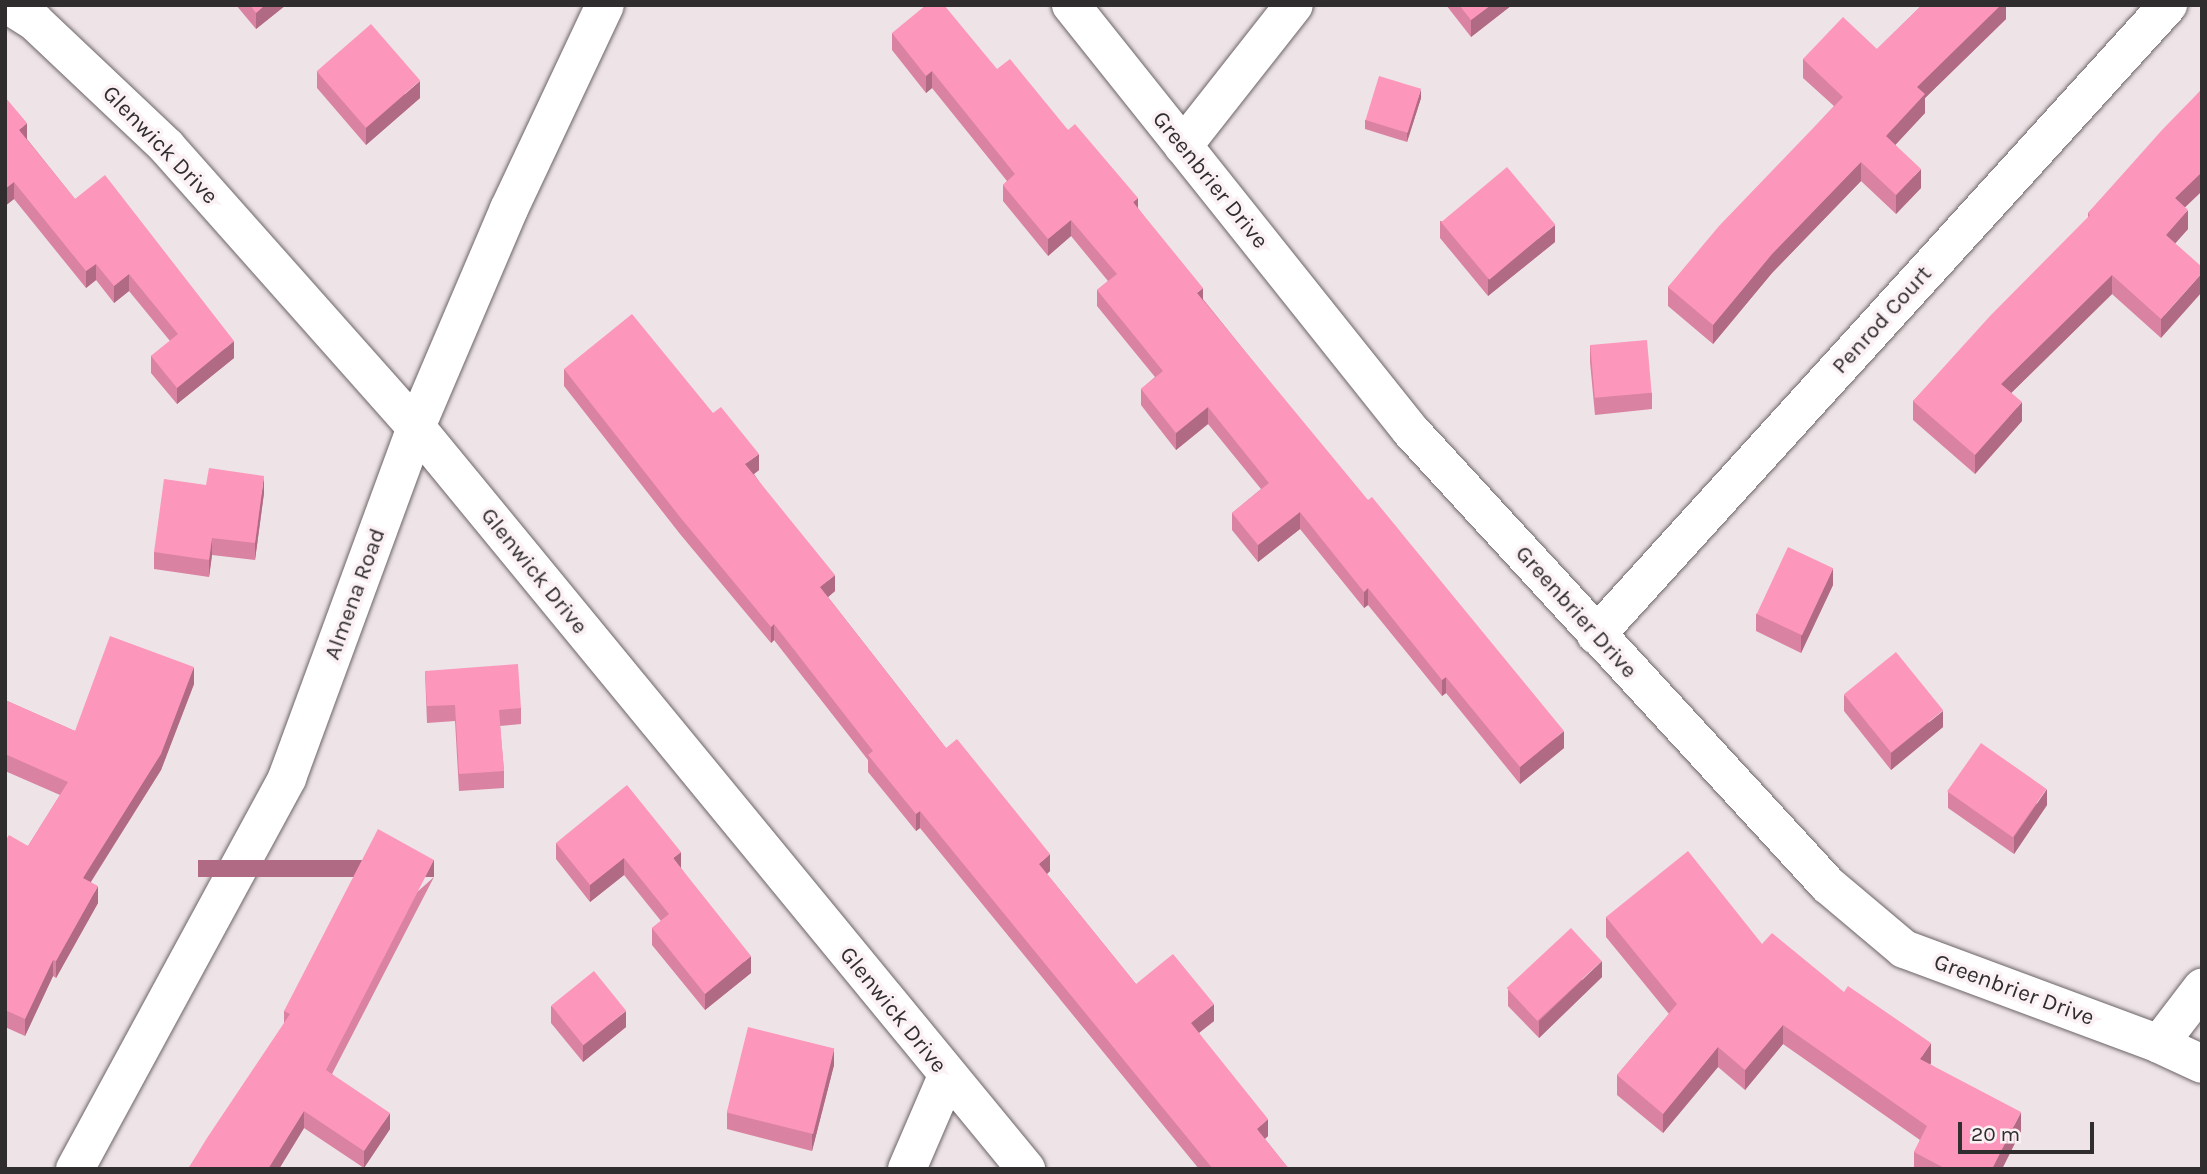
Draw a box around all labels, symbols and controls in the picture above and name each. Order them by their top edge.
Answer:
street label: Glenwick Drive [96,80,224,210]
street label: Greenbrier Drive [1146,106,1274,254]
street label: Penrod Court [1826,260,1938,380]
street label: Glenwick Drive [475,502,593,640]
street label: Almena Road [318,524,392,664]
street label: Greenbrier Drive [1509,540,1643,684]
street label: Glenwick Drive [834,941,952,1079]
street label: Greenbrier Drive [1930,948,2098,1032]
scale bar [1962,1108,2098,1152]
text: 20 m [1971,1122,2020,1146]

